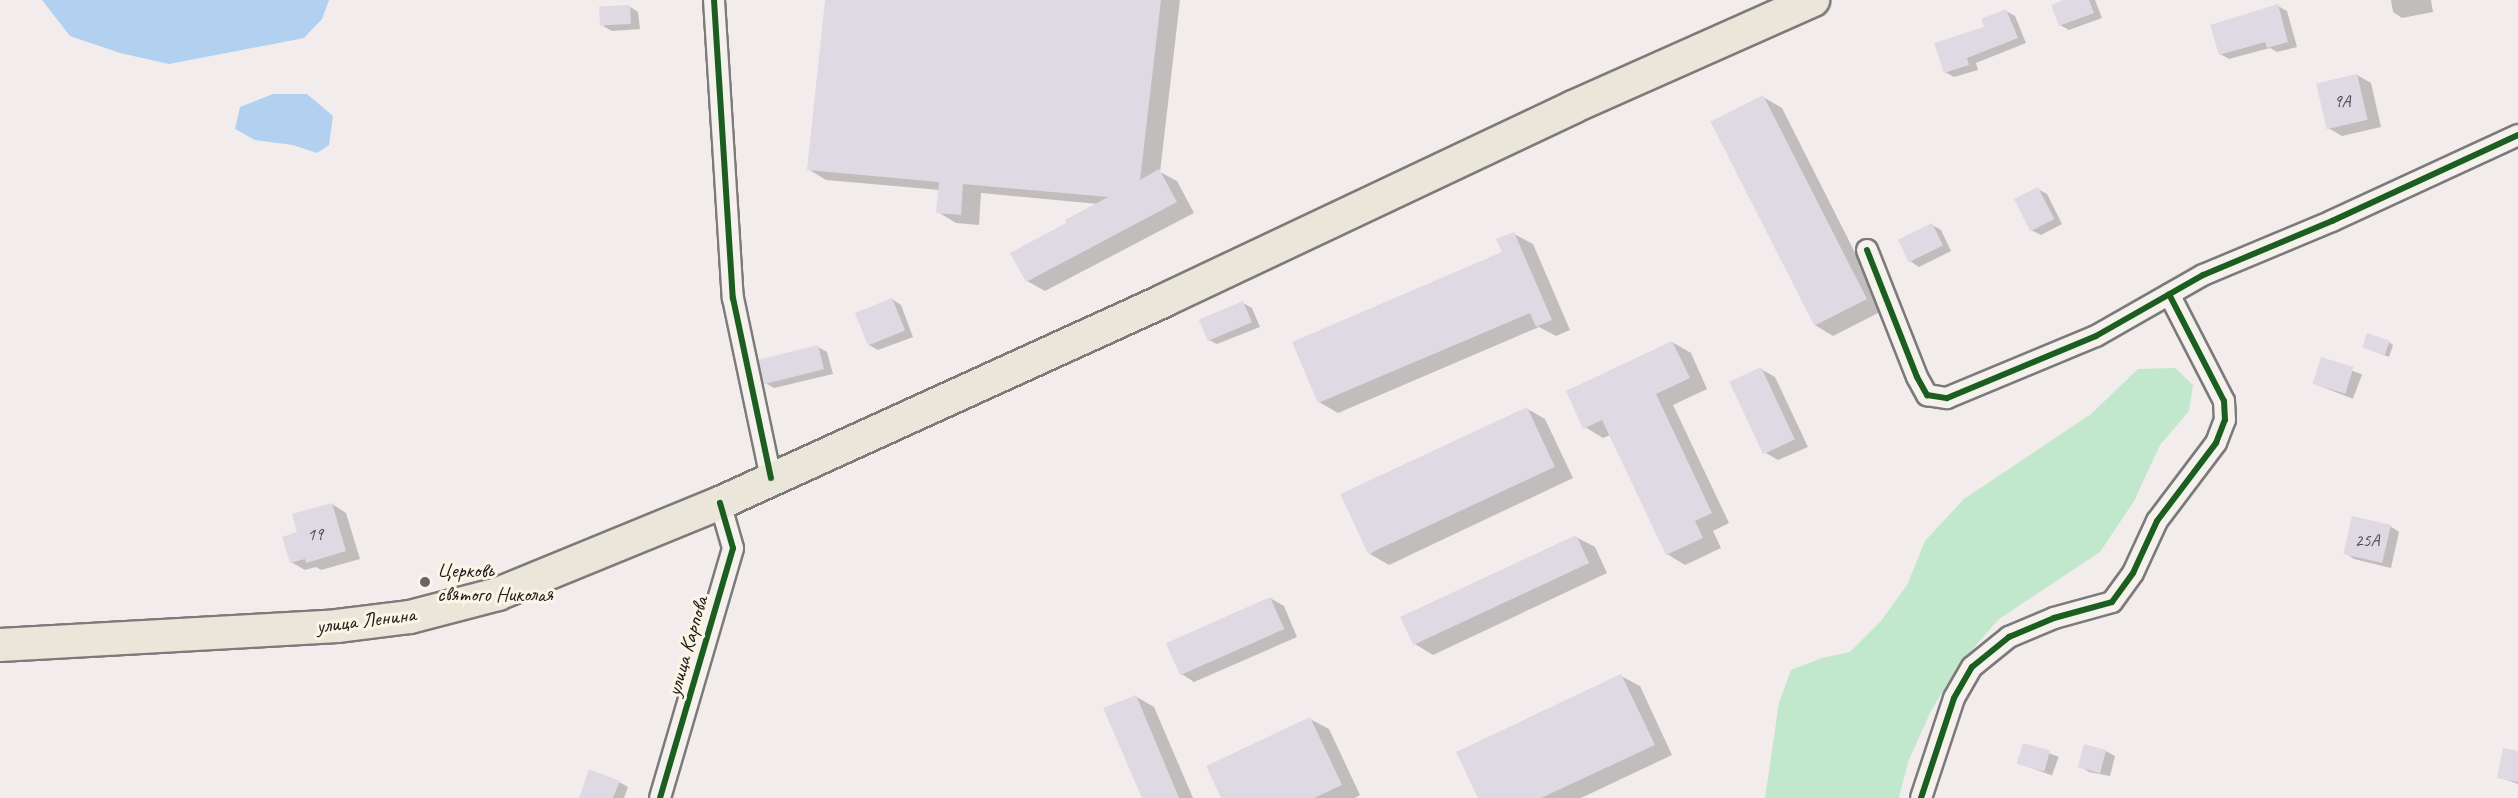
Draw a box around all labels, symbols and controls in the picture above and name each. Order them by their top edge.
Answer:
house number: 9А [2333,90,2351,112]
house number: 19 [307,523,323,545]
house number: 25А [2354,529,2380,551]
place label: Церковь святого Николая [437,557,552,607]
marker: Церковь святого Николая [418,575,432,589]
street label: улица Карпова [661,593,713,699]
street label: улица Ленина [315,601,417,639]

